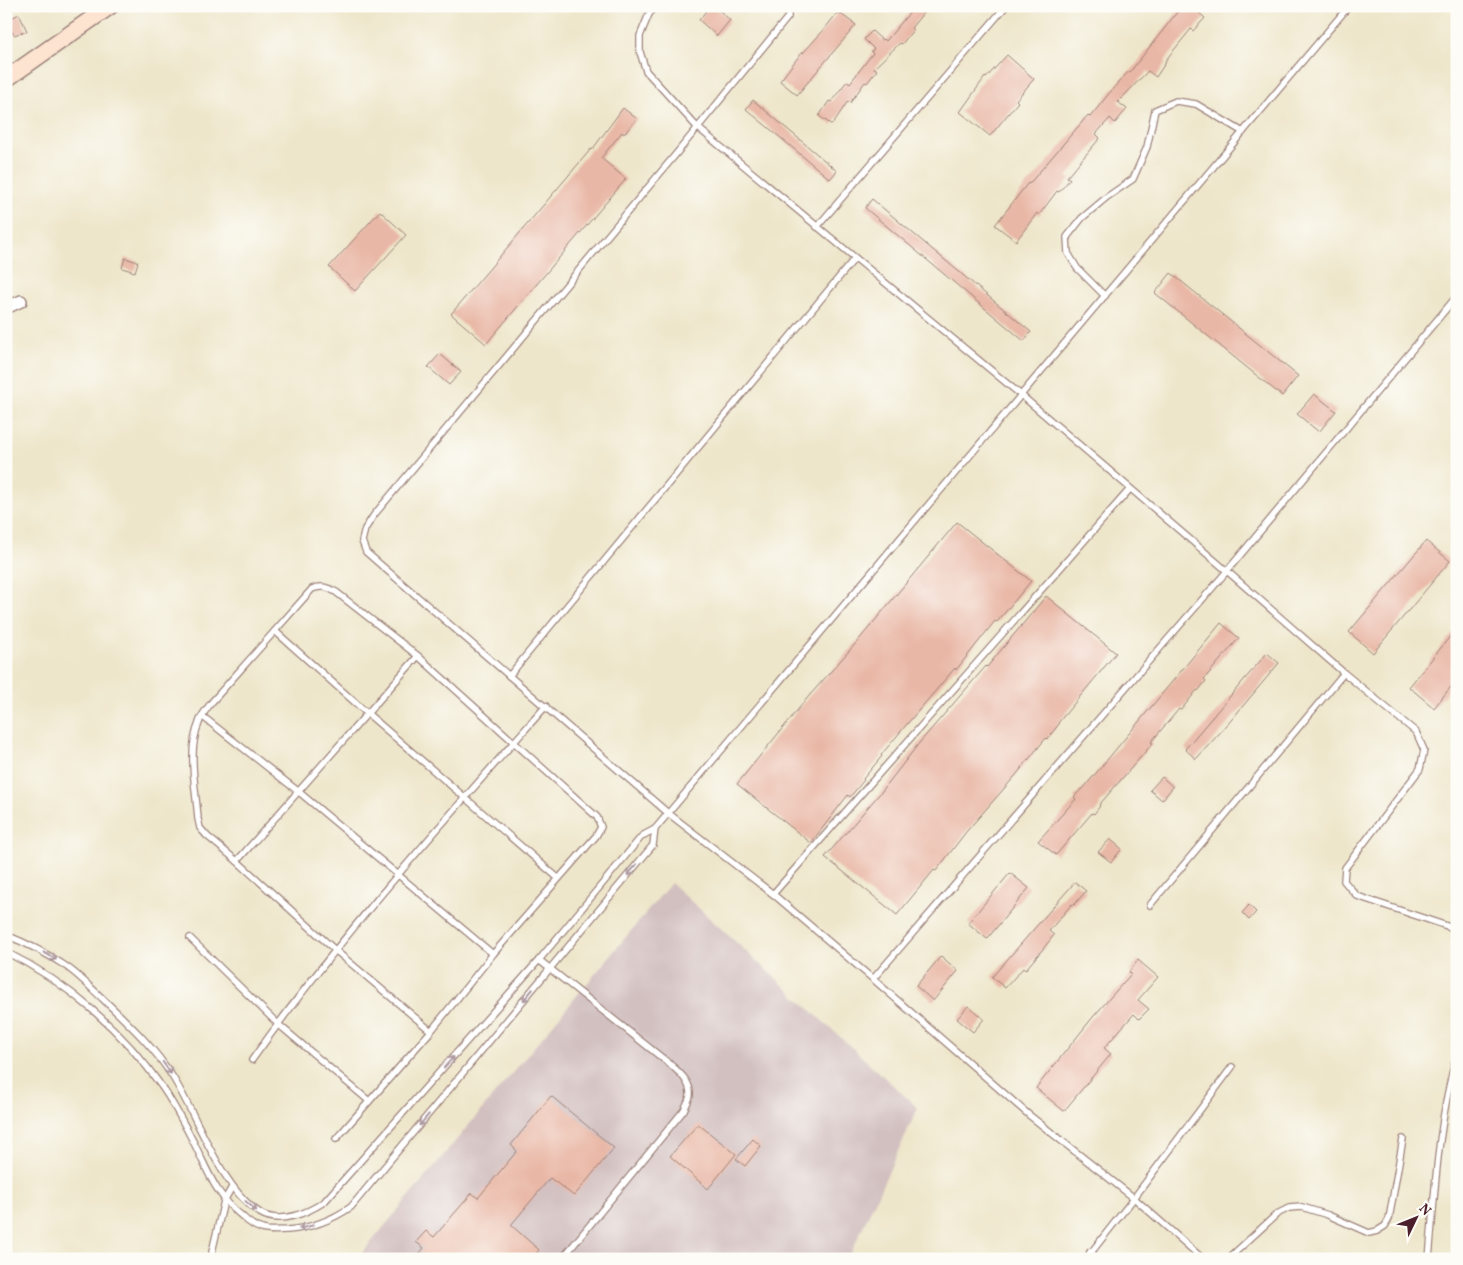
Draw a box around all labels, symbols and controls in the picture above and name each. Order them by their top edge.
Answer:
one-way arrow [626,863,637,876]
one-way arrow [42,952,57,962]
one-way arrow [522,988,533,1001]
one-way arrow [443,1055,455,1068]
one-way arrow [162,1061,172,1075]
one-way arrow [418,1113,429,1126]
north arrow [1390,1192,1440,1242]
one-way arrow [245,1200,258,1211]
text: N [1414,1200,1435,1220]
one-way arrow [299,1223,315,1232]

